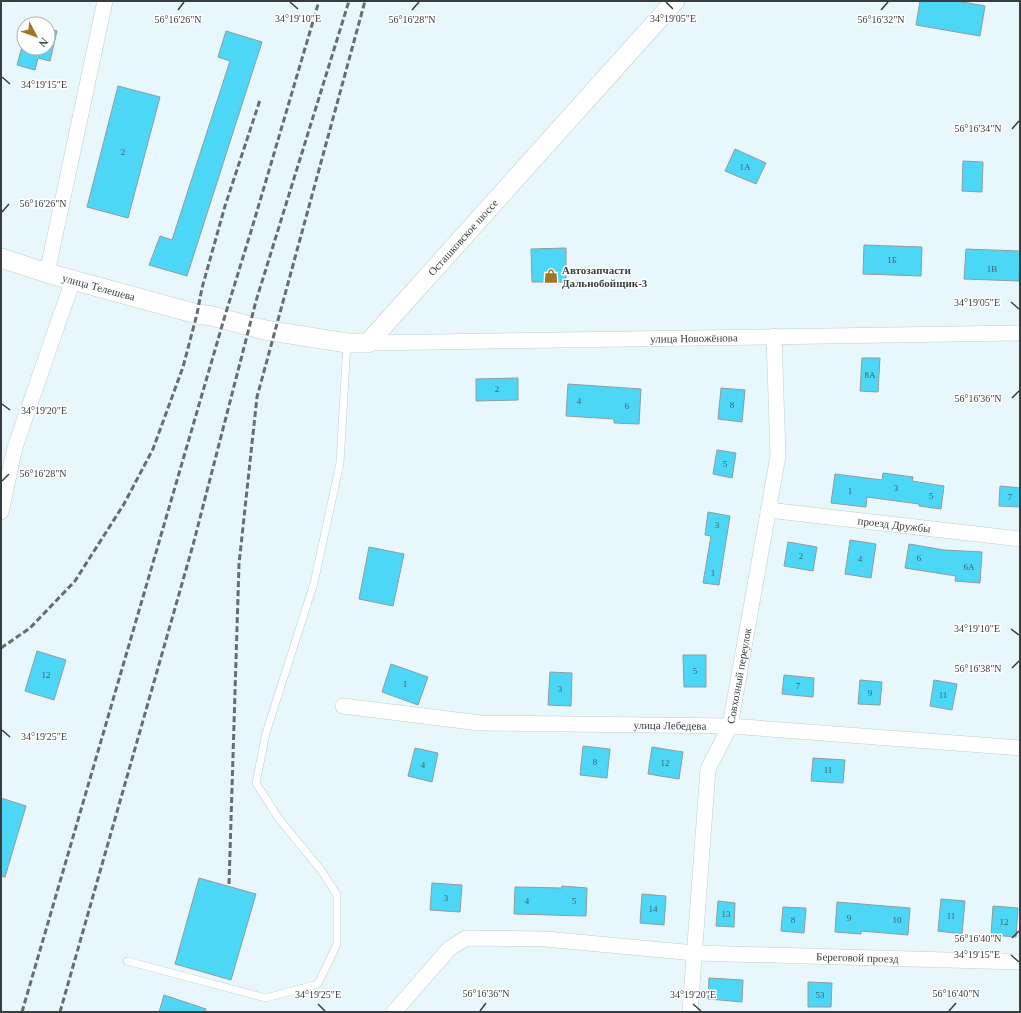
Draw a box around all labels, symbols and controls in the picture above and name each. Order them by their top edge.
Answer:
text: 34°19'10"E [275,13,321,24]
text: 34°19'05"E [650,13,696,24]
text: 56°16'26"N [154,14,202,25]
text: 56°16'28"N [388,14,436,25]
text: 56°16'32"N [857,14,905,25]
north arrow [16,16,56,56]
text: N [36,36,51,50]
text: 34°19'15"E [21,79,67,90]
text: 56°16'34"N [954,123,1002,134]
house number: 2 [121,147,125,157]
house number: 1А [740,162,751,172]
street label: Осташковское шоссе [426,196,500,278]
text: 56°16'26"N [19,198,67,209]
house number: 1Б [887,255,897,265]
place label: Автозапчасти Дальнобойщик-3 [562,264,648,289]
house number: 1В [987,264,997,274]
shop icon: Автозапчасти Дальнобойщик-3 [543,268,559,284]
street label: улица Телешева [61,271,137,303]
text: 34°19'05"E [954,297,1000,308]
street label: улица Новожёнова [650,331,738,345]
house number: 8А [865,370,876,380]
house number: 2 [495,384,499,394]
text: 56°16'36"N [954,393,1002,404]
house number: 4 [577,396,582,406]
house number: 8 [730,400,735,410]
house number: 6 [625,401,630,411]
text: 34°19'20"E [21,405,67,416]
house number: 5 [723,459,728,469]
text: 56°16'28"N [19,468,67,479]
house number: 3 [894,483,899,493]
house number: 1 [848,486,852,496]
house number: 5 [929,491,934,501]
house number: 7 [1008,492,1013,502]
street label: проезд Дружбы [857,514,932,535]
house number: 3 [715,520,720,530]
house number: 2 [799,551,803,561]
house number: 6 [917,553,922,563]
house number: 4 [858,554,863,564]
house number: 6А [964,562,975,572]
house number: 1 [711,568,715,578]
text: 34°19'10"E [954,623,1000,634]
street label: Совхозный переулок [725,626,753,725]
text: 56°16'38"N [954,663,1002,674]
house number: 5 [693,666,698,676]
house number: 12 [42,670,51,680]
house number: 1 [403,679,407,689]
house number: 7 [796,681,801,691]
house number: 3 [558,684,563,694]
house number: 9 [868,688,873,698]
house number: 11 [939,690,947,700]
street label: улица Лебедева [633,719,707,732]
text: 34°19'25"E [21,731,67,742]
house number: 8 [593,757,598,767]
house number: 12 [661,758,670,768]
house number: 4 [421,760,426,770]
house number: 11 [824,765,832,775]
house number: 3 [444,893,449,903]
house number: 4 [525,896,530,906]
house number: 5 [572,896,577,906]
house number: 14 [649,904,658,914]
house number: 13 [722,909,731,919]
house number: 11 [947,911,955,921]
house number: 9 [847,913,852,923]
house number: 8 [791,915,796,925]
house number: 10 [893,915,902,925]
house number: 12 [1000,917,1009,927]
text: 56°16'40"N [954,933,1002,944]
text: 34°19'15"E [954,949,1000,960]
street label: Береговой проезд [816,950,899,965]
text: 56°16'36"N [462,988,510,999]
text: 56°16'40"N [932,988,980,999]
text: 34°19'25"E [295,989,341,1000]
text: 34°19'20"E [670,989,716,1000]
house number: 53 [816,990,825,1000]

